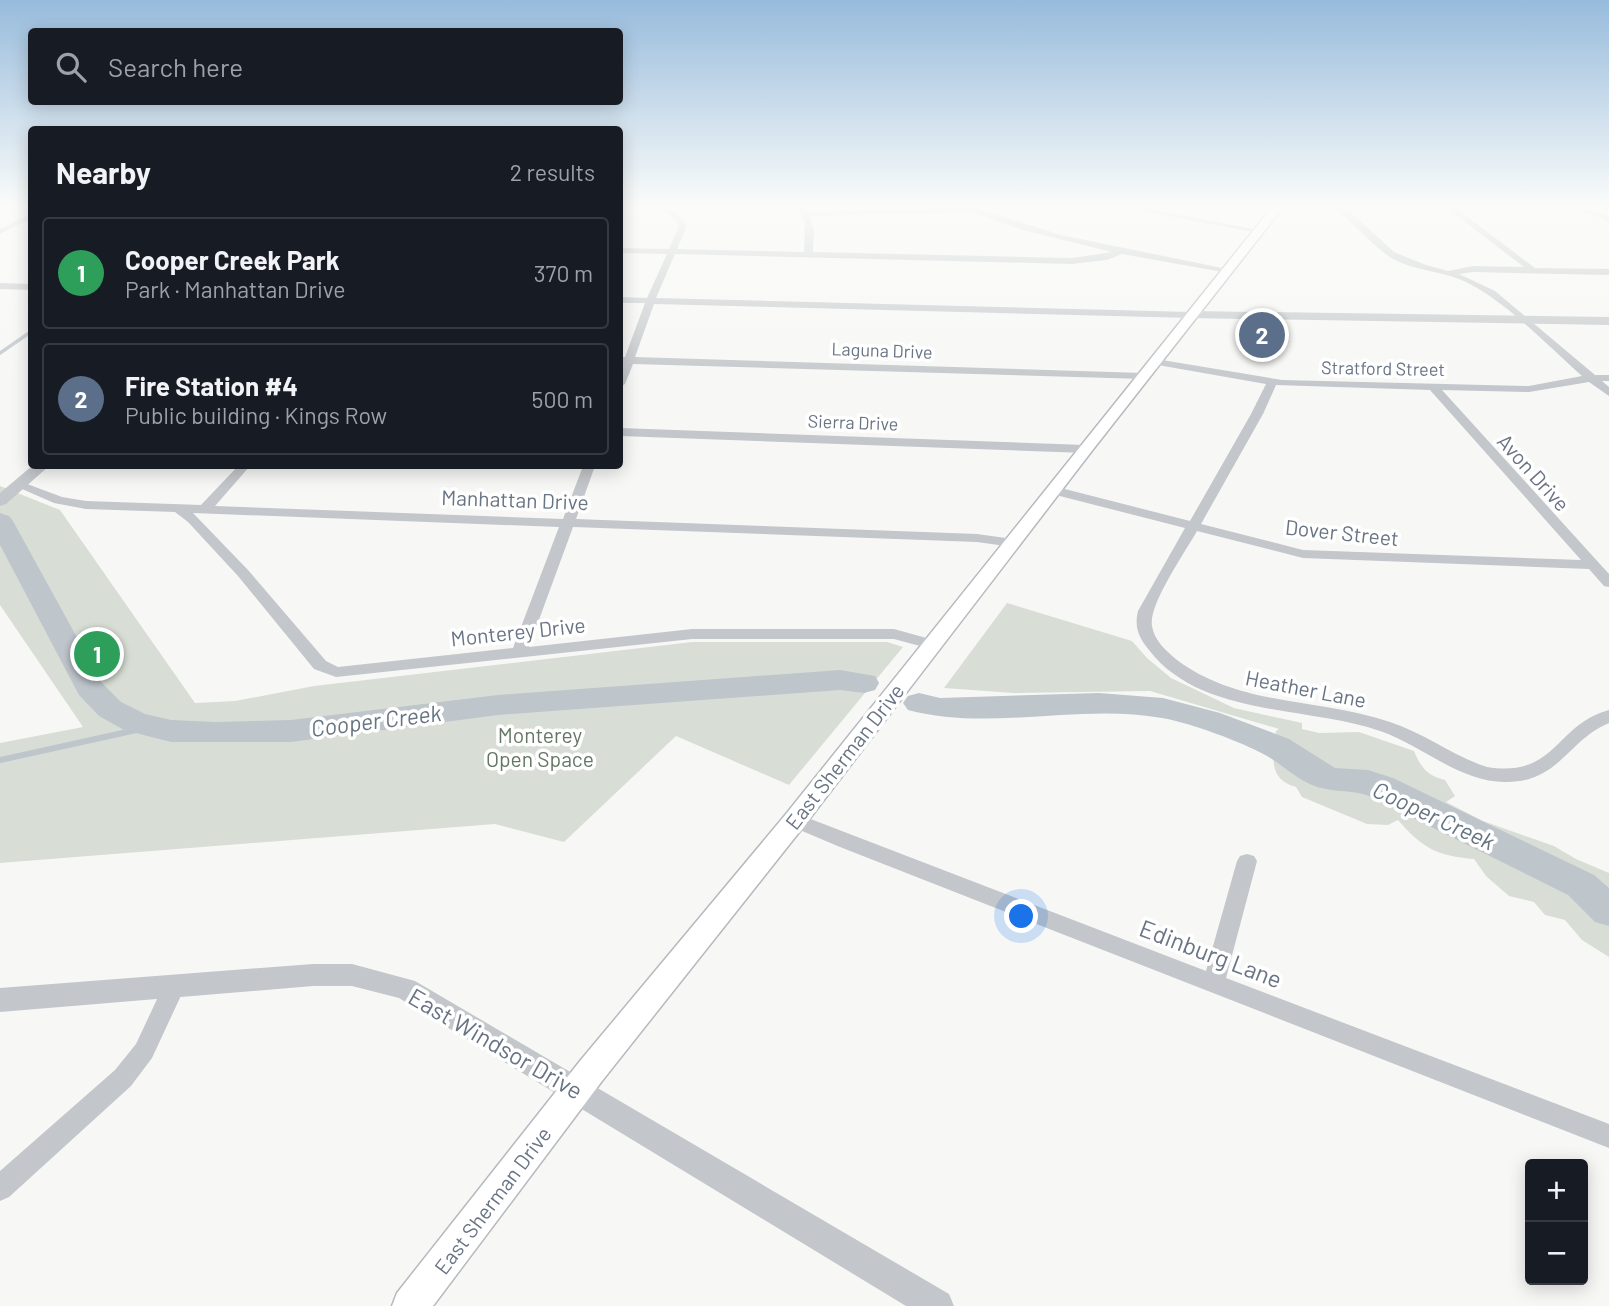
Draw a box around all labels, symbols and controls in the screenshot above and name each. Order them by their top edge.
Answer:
search box [28,28,623,105]
icon: search [52,48,90,86]
text: Search here [108,51,243,82]
text: Nearby [56,154,151,190]
text: 2 results [510,158,595,186]
text: Cooper Creek Park [125,244,340,275]
text: 1 [77,259,85,287]
text: 370 m [534,259,593,287]
text: Park · Manhattan Drive [125,275,346,303]
pin: 2 [1239,309,1285,361]
street label: Laguna Drive [831,337,933,363]
street label: Stratford Street [1321,356,1445,380]
text: Fire Station #4 [125,370,298,401]
text: 2 [75,385,87,413]
text: 500 m [532,385,593,413]
text: Public building · Kings Row [125,401,387,429]
street label: Sierra Drive [807,409,899,435]
street label: Avon Drive [1493,428,1575,516]
street label: Manhattan Drive [441,484,589,514]
street label: Dover Street [1284,514,1400,550]
street label: Monterey Drive [449,611,587,651]
pin: 1 [74,628,120,680]
street label: Heather Lane [1244,664,1368,712]
street label: East Sherman Drive [779,678,909,834]
water label: Cooper Creek [309,698,443,742]
park label: Monterey Open Space [486,722,594,771]
water label: Cooper Creek [1369,775,1499,855]
your location [1004,899,1038,933]
street label: Edinburg Lane [1136,913,1286,993]
street label: East Windsor Drive [404,981,588,1105]
street label: East Sherman Drive [428,1121,556,1279]
map controls [1525,1159,1588,1285]
button: + [1525,1159,1588,1222]
button: − [1525,1222,1588,1285]

